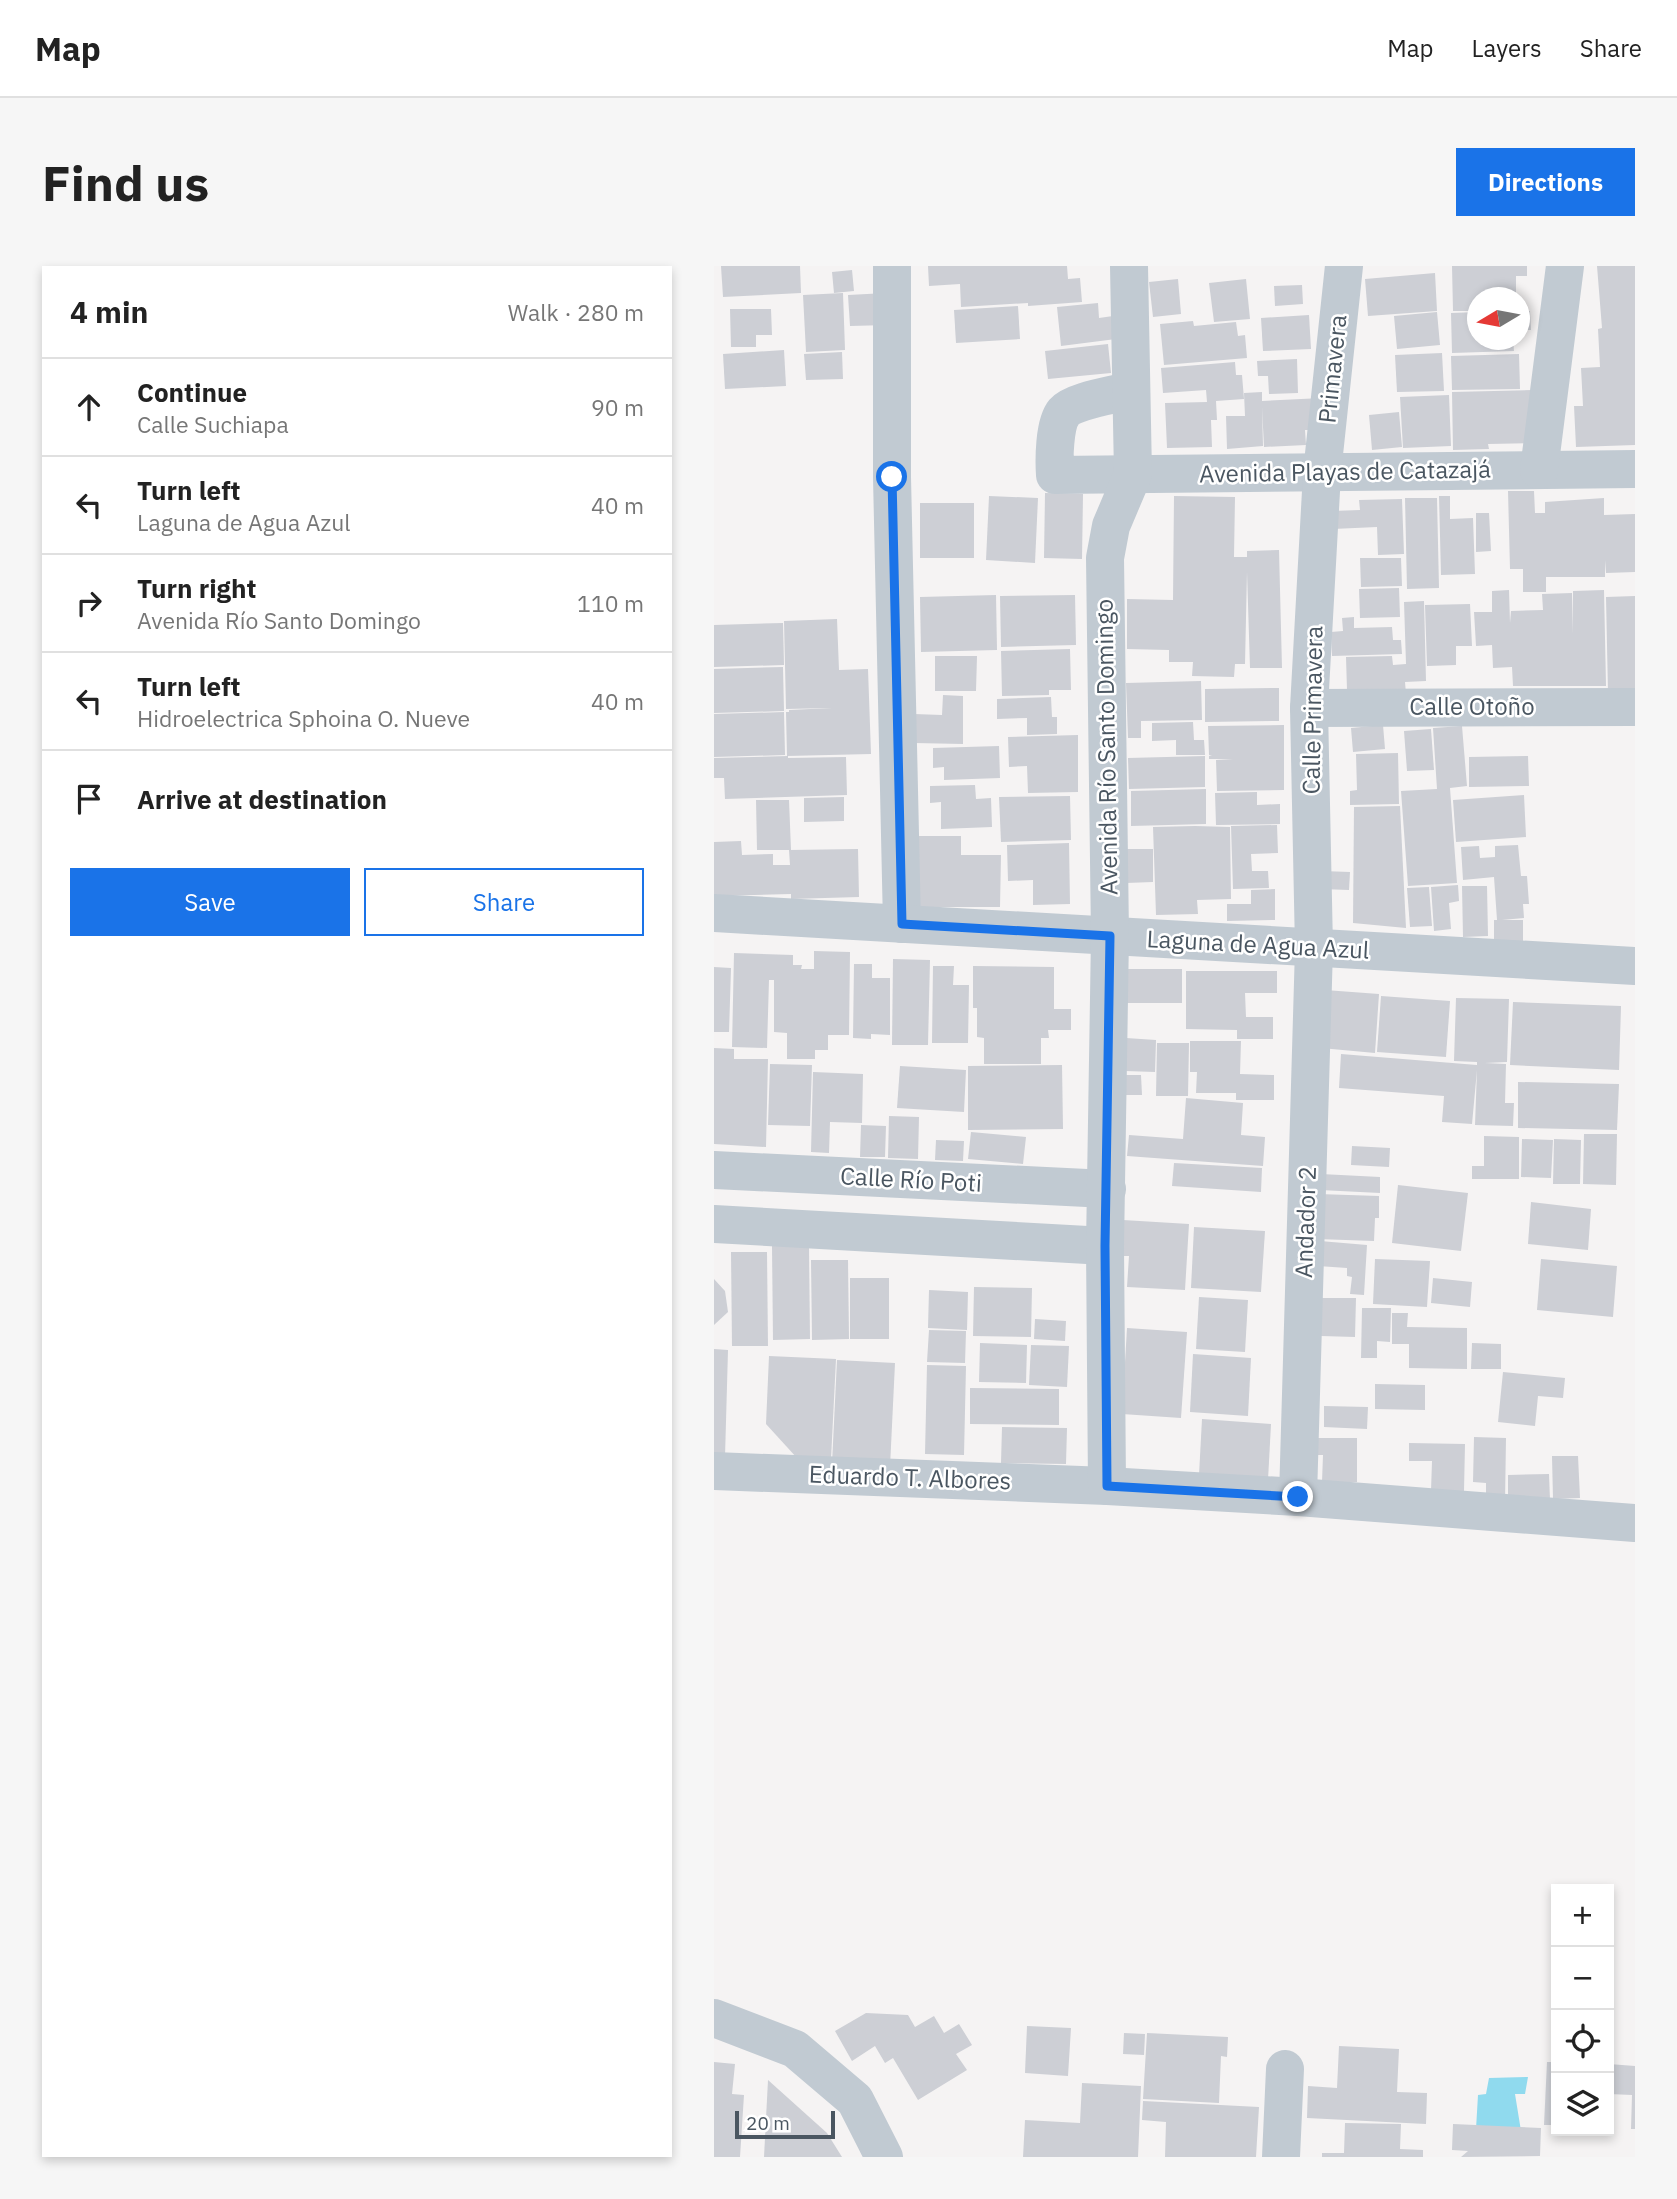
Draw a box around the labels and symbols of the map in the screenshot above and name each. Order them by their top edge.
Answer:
north arrow [1467,287,1530,350]
street label: Primavera [1310,313,1354,425]
street label: Avenida Playas de Catazajá [1199,452,1491,490]
route start [876,461,907,492]
street label: Avenida Río Santo Domingo [1087,599,1125,895]
street label: Calle Primavera [1295,625,1329,795]
street label: Calle Otoño [1409,690,1535,722]
street label: Laguna de Agua Azul [1146,922,1370,966]
street label: Calle Río Poti [839,1159,983,1199]
street label: Andador 2 [1287,1165,1323,1278]
street label: Eduardo T. Albores [808,1457,1012,1497]
route end [1282,1481,1313,1512]
scale bar [735,2108,835,2140]

